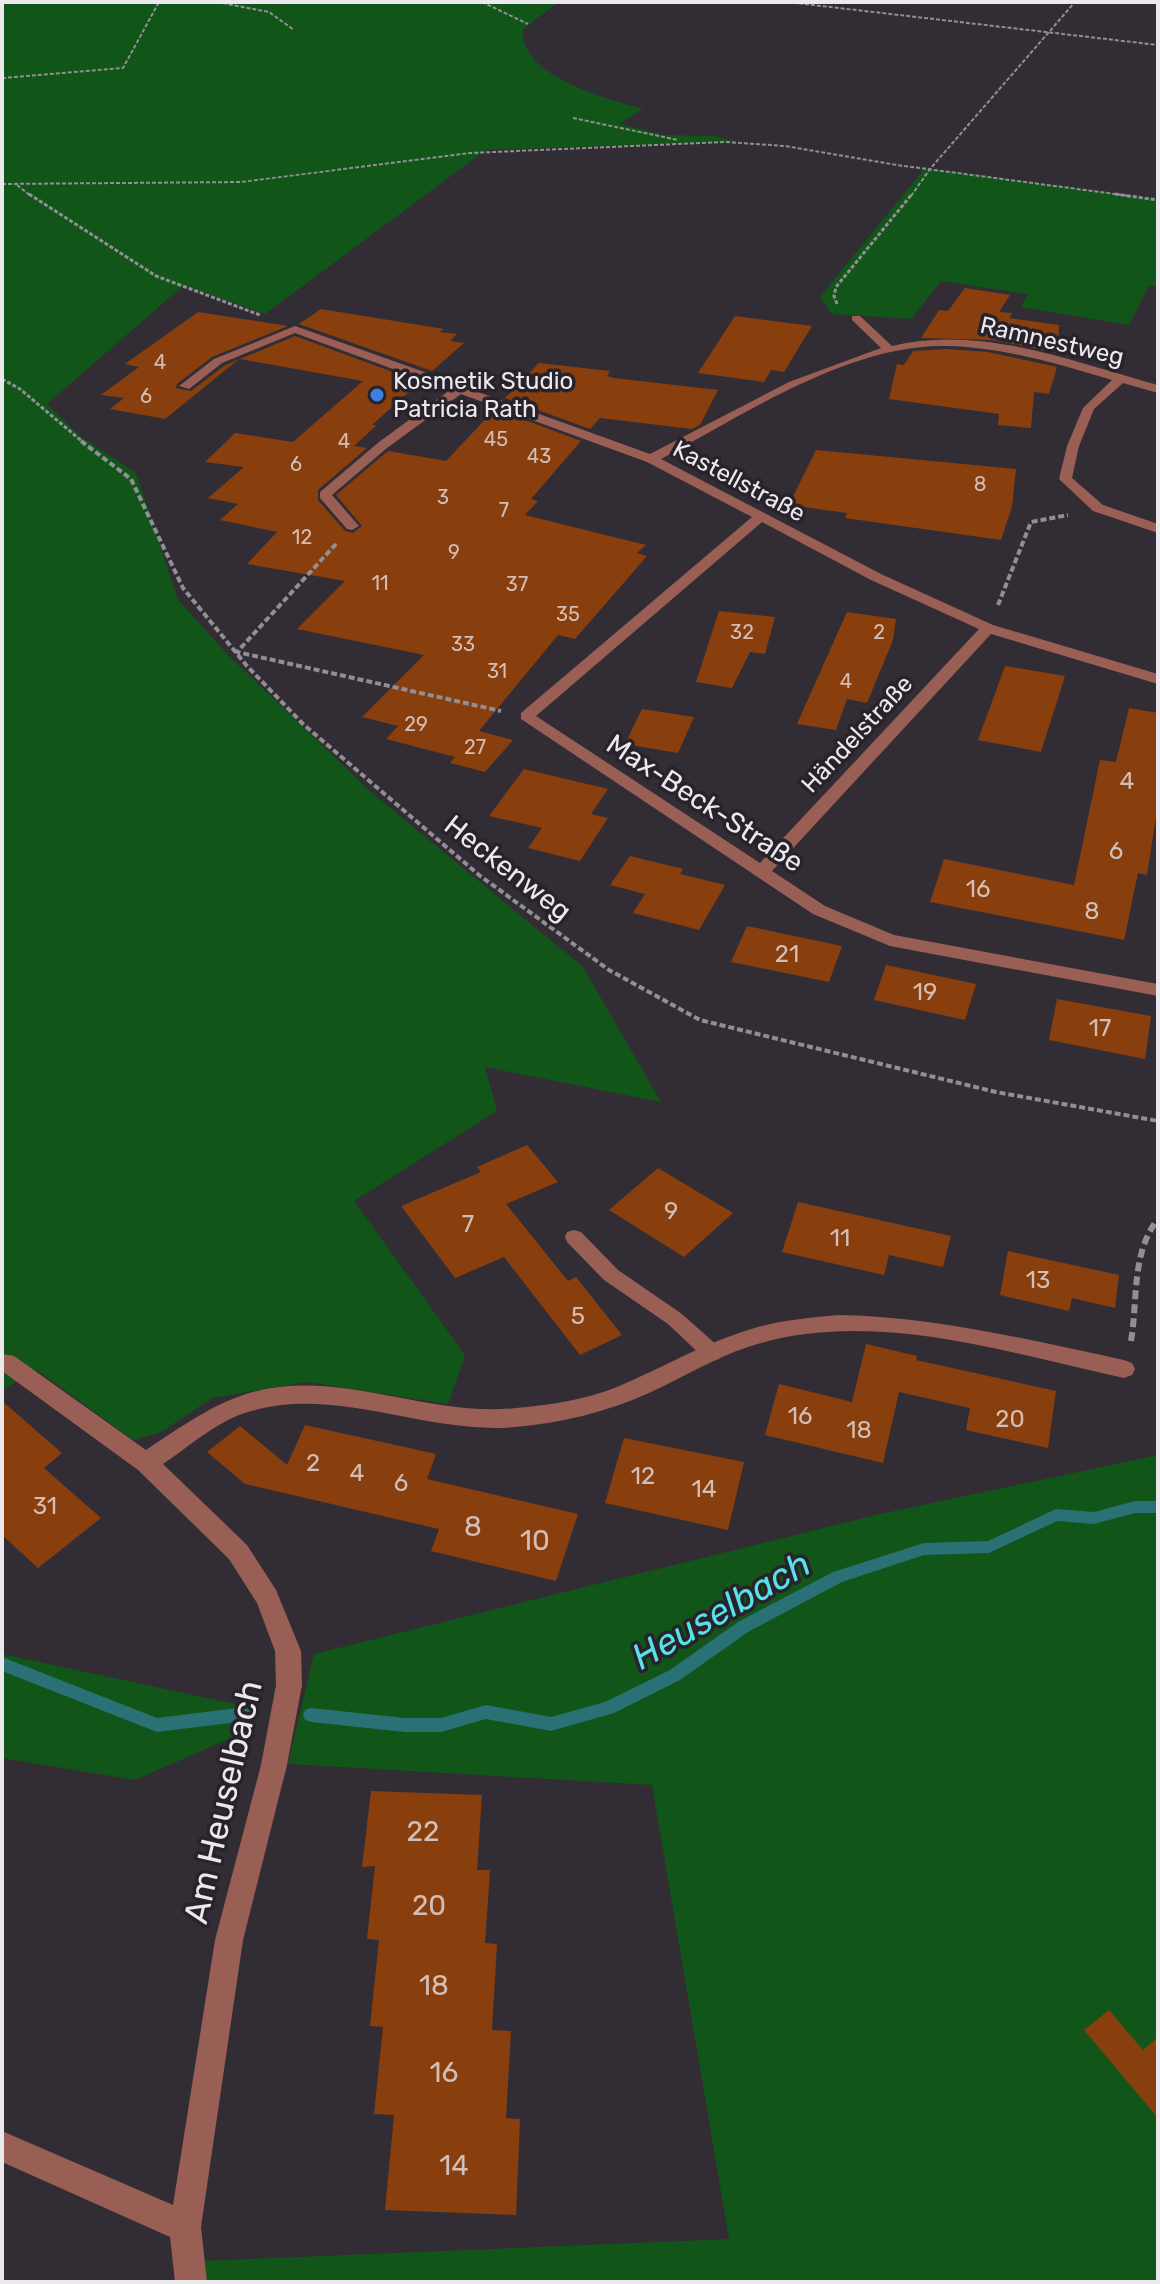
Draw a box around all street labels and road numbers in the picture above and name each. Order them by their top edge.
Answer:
street label: Ramnestweg [977,311,1127,371]
street label: Kastellstraße [668,434,810,528]
street label: Händelstraße [796,670,918,798]
street label: Max-Beck-Straße [600,727,810,879]
street label: Heckenweg [438,808,578,928]
street label: Am Heuselbach [175,1676,271,1928]

